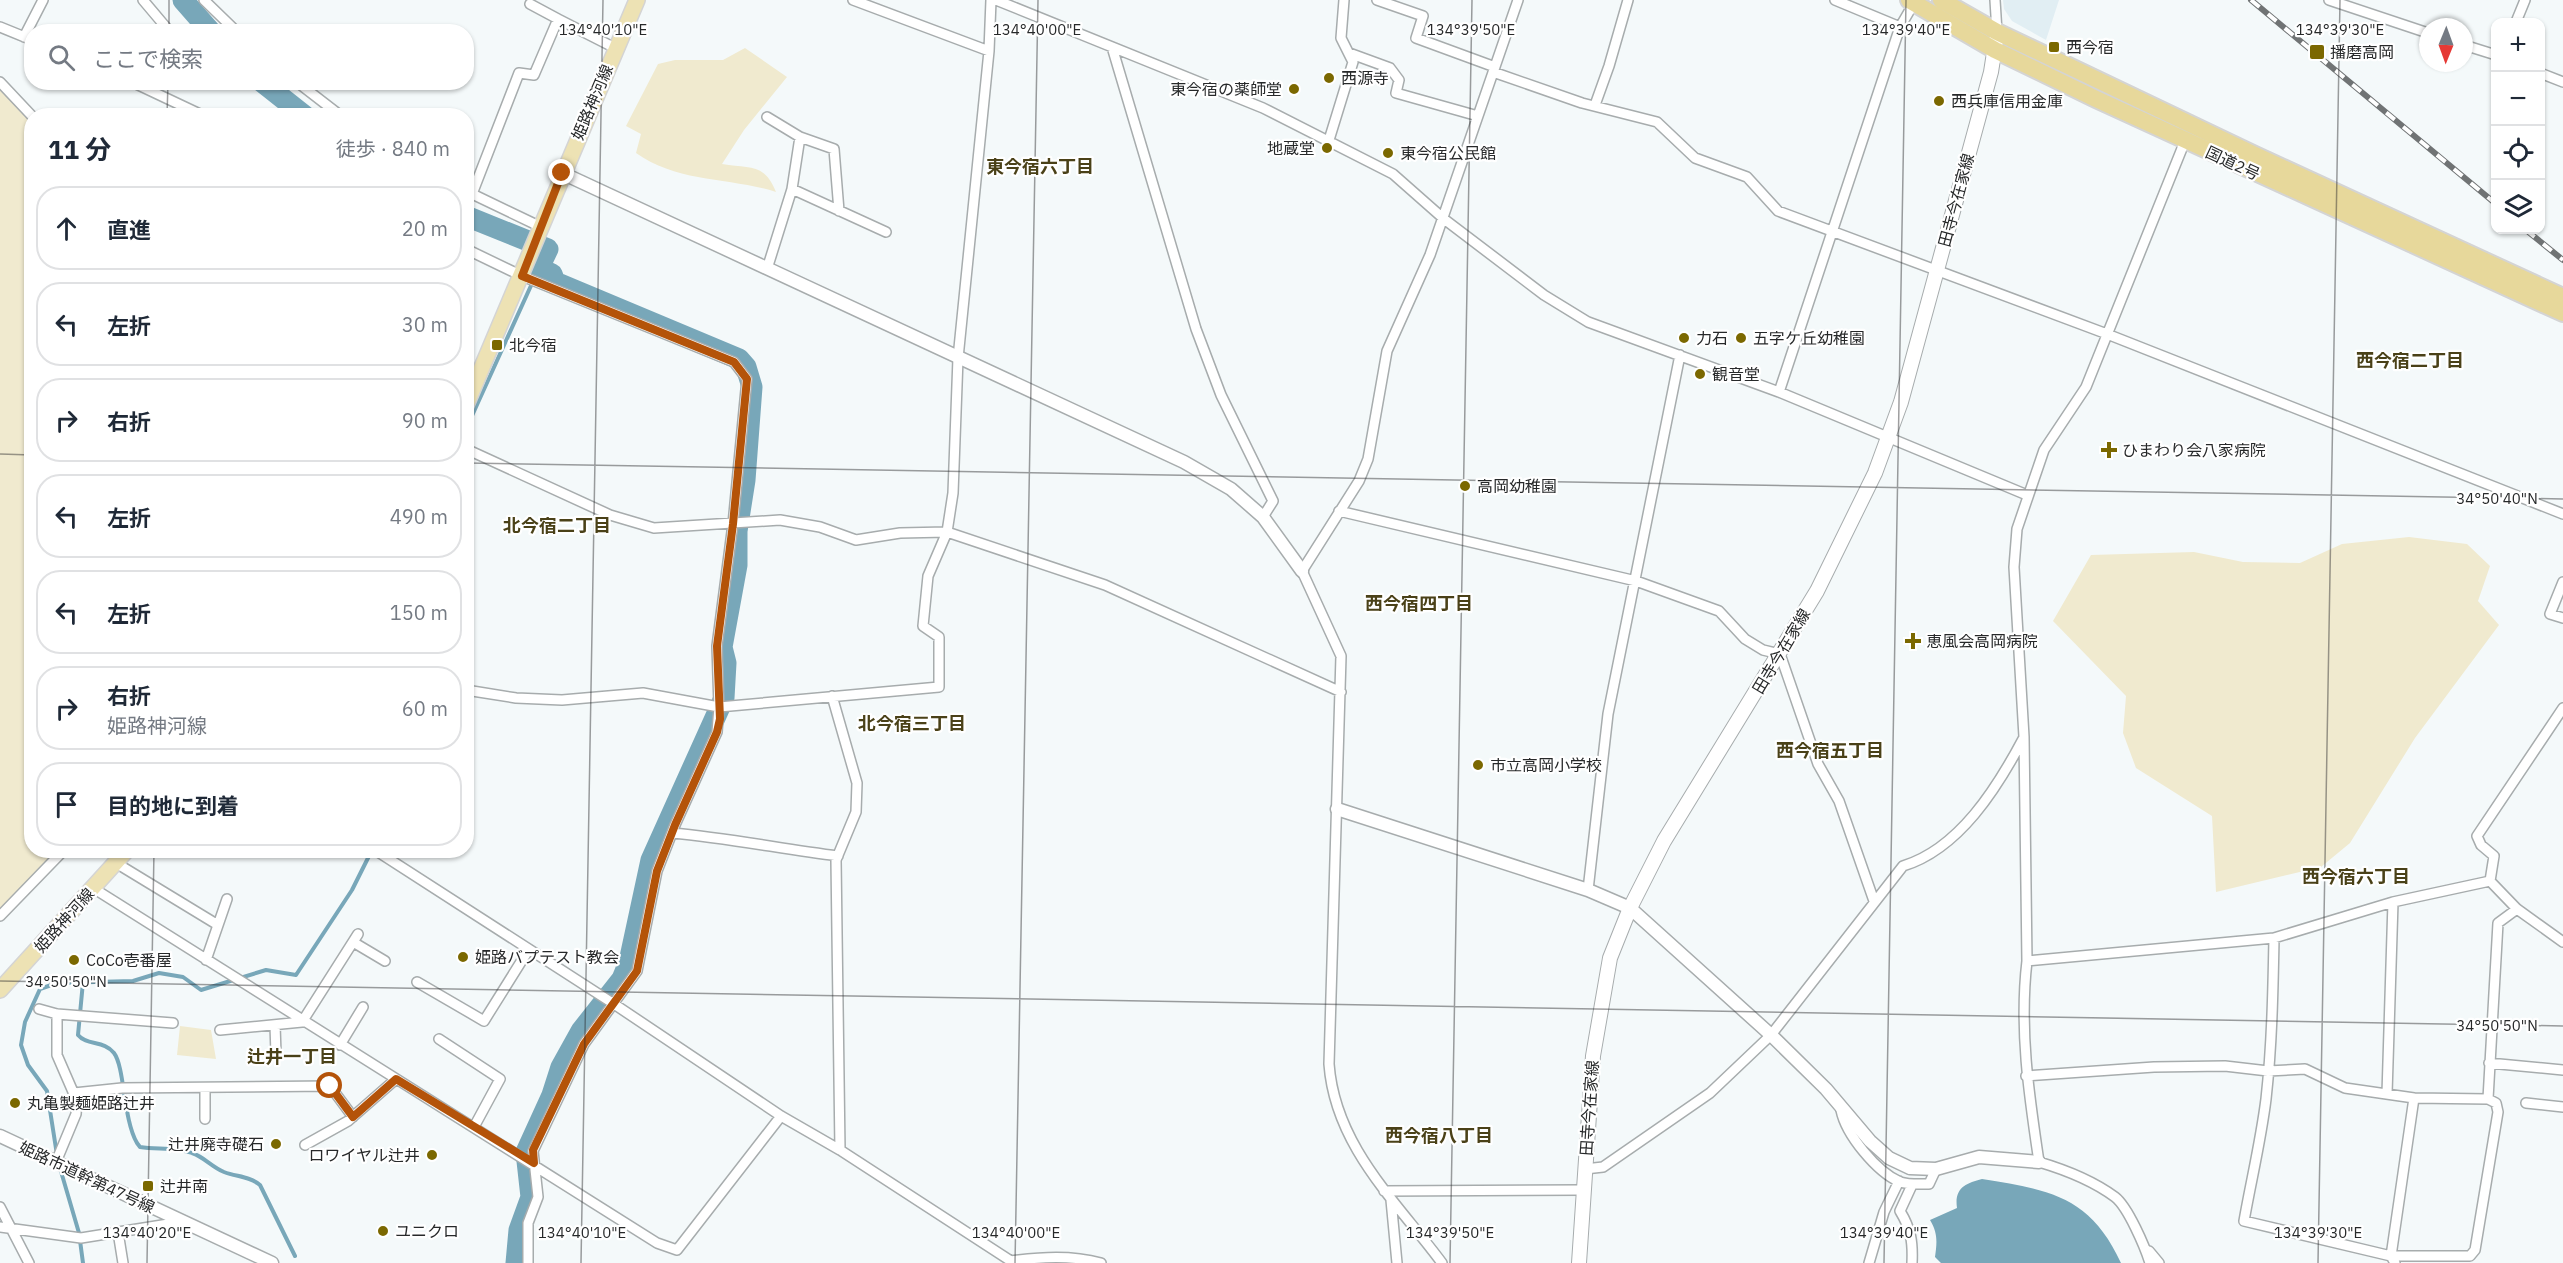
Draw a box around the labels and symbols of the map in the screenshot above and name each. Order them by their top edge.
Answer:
north arrow [2419,18,2473,72]
text: 134°40'10"E [559,20,647,39]
text: 134°40'00"E [993,20,1081,39]
text: 134°39'50"E [1427,20,1515,39]
text: 134°39'40"E [1862,20,1950,39]
text: 134°39'30"E [2296,20,2384,39]
place label: 西今宿 [2066,37,2114,57]
marker: 西今宿 [2047,40,2061,54]
place label: 播磨高岡 [2330,42,2394,62]
marker: 播磨高岡 [2308,43,2326,61]
street label: 姫路神河線 [567,61,617,143]
place label: 西源寺 [1341,68,1389,88]
marker: 西源寺 [1322,71,1336,85]
place label: 東今宿の薬師堂 [1170,79,1282,99]
marker: 東今宿の薬師堂 [1287,82,1301,96]
place label: 西兵庫信用金庫 [1951,91,2063,111]
marker: 西兵庫信用金庫 [1932,94,1946,108]
place label: 地蔵堂 [1267,138,1315,158]
marker: 地蔵堂 [1320,141,1334,155]
street label: 国道2号 [2203,142,2263,184]
place label: 東今宿公民館 [1400,143,1496,163]
marker: 東今宿公民館 [1381,146,1395,160]
street label: 田寺今在家線 [1934,151,1978,249]
district label: 東今宿六丁目 [986,155,1094,178]
route end [548,159,574,185]
place label: 力石 [1696,328,1728,348]
place label: 五字ケ丘幼稚園 [1753,328,1865,348]
marker: 力石 [1677,331,1691,345]
marker: 五字ケ丘幼稚園 [1734,331,1748,345]
place label: 北今宿 [509,335,557,355]
marker: 北今宿 [490,338,504,352]
district label: 西今宿二丁目 [2356,349,2464,372]
place label: 観音堂 [1712,364,1760,384]
marker: 観音堂 [1693,367,1707,381]
place label: ひまわり会八家病院 [2122,440,2266,460]
marker: ひまわり会八家病院 [2100,441,2118,459]
place label: 高岡幼稚園 [1477,476,1557,496]
marker: 高岡幼稚園 [1458,479,1472,493]
text: 34°50'40"N [2456,489,2538,508]
district label: 北今宿二丁目 [503,514,611,537]
district label: 西今宿四丁目 [1365,592,1473,615]
street label: 田寺今在家線 [1748,605,1814,697]
place label: 恵風会高岡病院 [1926,631,2038,651]
marker: 恵風会高岡病院 [1904,632,1922,650]
district label: 北今宿三丁目 [858,712,966,735]
district label: 西今宿五丁目 [1776,739,1884,762]
place label: 市立高岡小学校 [1490,755,1602,775]
marker: 市立高岡小学校 [1471,758,1485,772]
district label: 西今宿六丁目 [2302,865,2410,888]
street label: 姫路神河線 [30,884,98,956]
place label: 姫路バプテスト教会 [475,947,619,967]
place label: CoCo壱番屋 [86,950,172,970]
marker: 姫路バプテスト教会 [456,950,470,964]
marker: CoCo壱番屋 [67,953,81,967]
text: 34°50'50"N [25,972,107,991]
text: 34°50'50"N [2456,1016,2538,1035]
district label: 辻井一丁目 [247,1045,337,1068]
street label: 田寺今在家線 [1576,1059,1602,1157]
route start [316,1072,342,1098]
place label: 丸亀製麺姫路辻井 [27,1093,155,1113]
marker: 丸亀製麺姫路辻井 [8,1096,22,1110]
district label: 西今宿八丁目 [1385,1124,1493,1147]
place label: 辻井廃寺礎石 [168,1134,264,1154]
street label: 姫路市道幹第47号線 [16,1137,158,1217]
marker: 辻井廃寺礎石 [269,1137,283,1151]
place label: ロワイヤル辻井 [308,1145,420,1165]
marker: ロワイヤル辻井 [425,1148,439,1162]
place label: 辻井南 [160,1176,208,1196]
marker: 辻井南 [141,1179,155,1193]
place label: ユニクロ [395,1221,459,1241]
text: 134°40'20"E [103,1223,191,1242]
text: 134°40'10"E [538,1223,626,1242]
text: 134°40'00"E [972,1223,1060,1242]
text: 134°39'50"E [1406,1223,1494,1242]
text: 134°39'40"E [1840,1223,1928,1242]
text: 134°39'30"E [2274,1223,2362,1242]
marker: ユニクロ [376,1224,390,1238]

